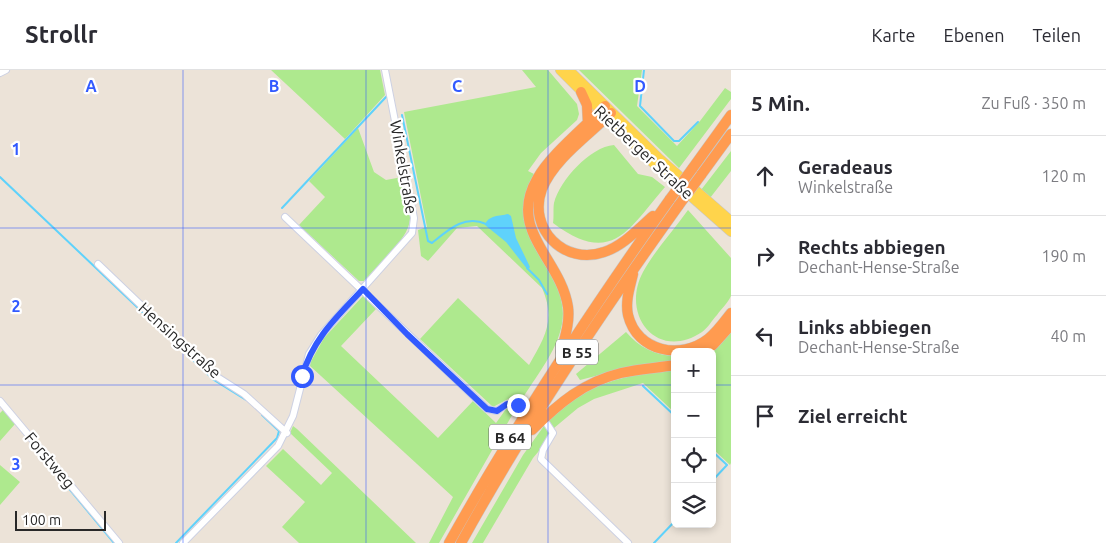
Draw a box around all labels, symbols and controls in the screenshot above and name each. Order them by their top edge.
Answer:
text: Strollr [25,21,98,48]
text: Karte [872,25,916,45]
text: Ebenen [944,25,1005,45]
text: Teilen [1033,25,1081,45]
text: A [85,77,97,95]
text: B [269,77,279,95]
text: C [452,77,462,95]
text: D [634,77,646,95]
text: 5 Min. [751,91,810,115]
text: Zu Fuß · 350 m [981,94,1086,112]
street label: Rietberger Straße [591,102,697,202]
street label: Winkelstraße [387,119,421,215]
text: 1 [11,140,21,158]
text: Geradeaus [798,156,893,178]
icon: ahead [751,162,779,190]
text: 120 m [1041,167,1086,185]
text: Winkelstraße [798,178,893,196]
text: Rechts abbiegen [798,236,946,258]
icon: right [751,242,779,270]
text: 190 m [1041,247,1086,265]
text: Dechant-Hense-Straße [798,258,960,276]
text: 2 [11,297,21,315]
street label: Hensingstraße [135,298,225,382]
text: Links abbiegen [798,316,932,338]
icon: left [751,322,779,350]
text: 40 m [1050,327,1086,345]
text: Dechant-Hense-Straße [798,338,960,356]
road number: B 55 [556,340,598,364]
map controls [671,348,716,528]
button: + [671,348,716,393]
route start [291,365,314,388]
button: − [671,393,716,438]
route end [507,394,530,417]
icon: arrive [751,402,779,430]
text: Ziel erreicht [798,405,907,427]
road number: B 64 [489,424,531,450]
street label: Forstweg [21,428,79,492]
button: locate [671,438,716,483]
text: 3 [11,455,21,473]
button: layers [671,483,716,528]
scale bar [15,508,106,531]
text: 100 m [22,512,61,528]

